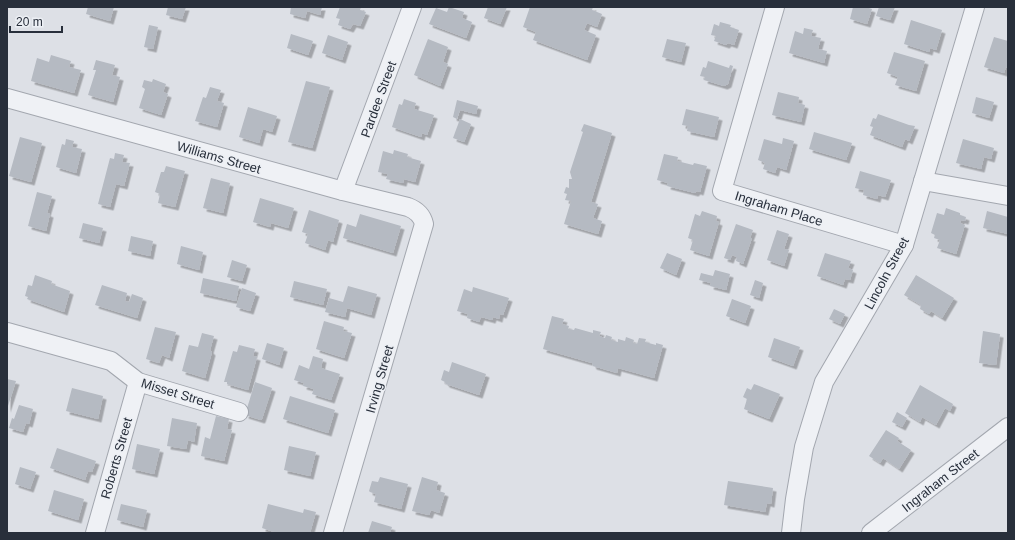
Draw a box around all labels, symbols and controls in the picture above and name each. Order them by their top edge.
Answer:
scale bar [10,8,62,34]
text: 20 m [16,15,43,29]
street label: Pardee Street [358,59,399,139]
street label: Williams Street [175,138,263,177]
street label: Ingraham Place [733,188,825,229]
street label: Lincoln Street [861,234,912,312]
street label: Irving Street [363,343,396,415]
street label: Misset Street [139,375,217,412]
street label: Roberts Street [98,415,135,500]
street label: Ingraham Street [899,446,982,515]

